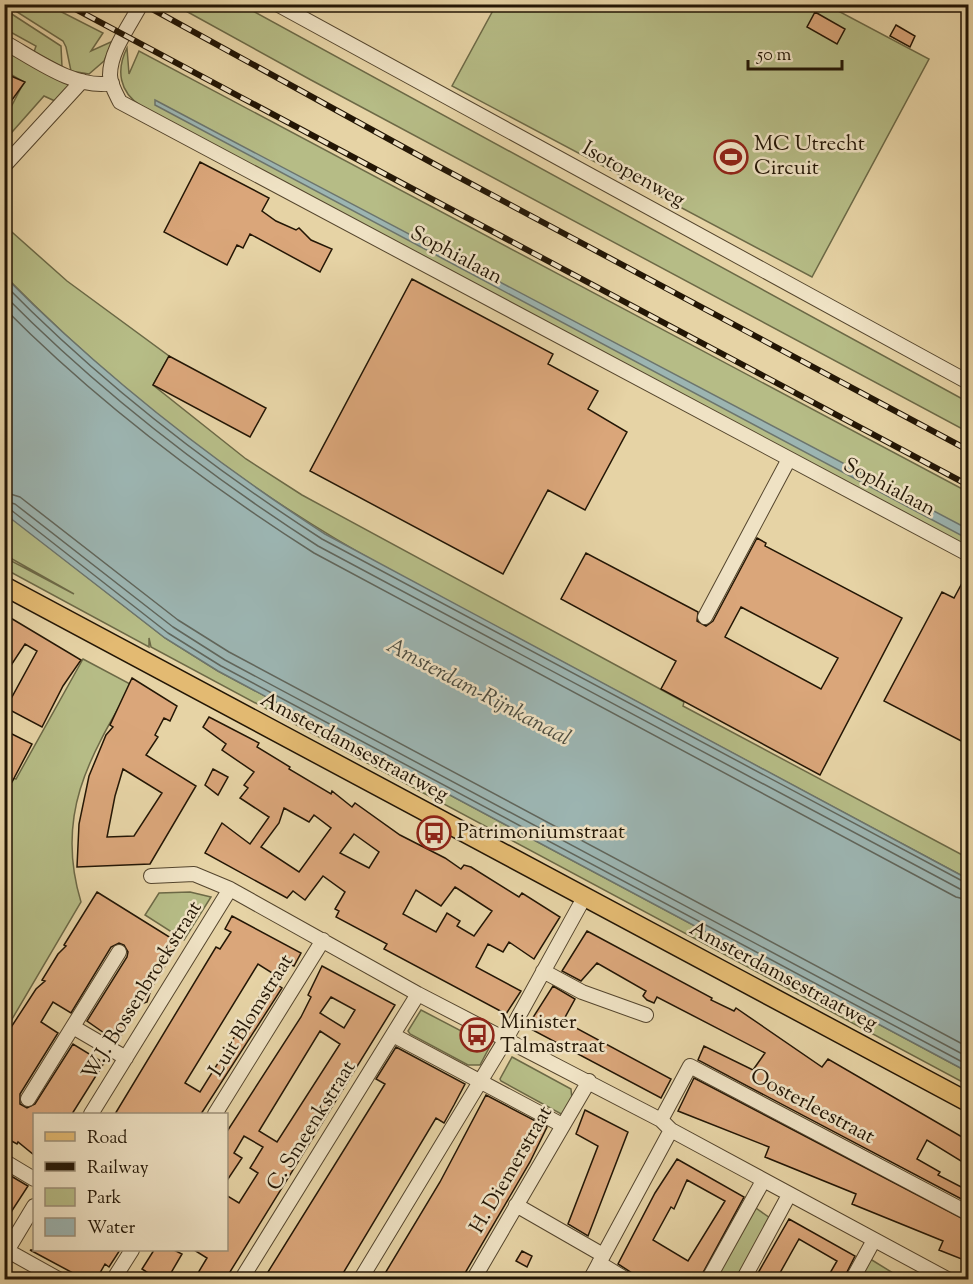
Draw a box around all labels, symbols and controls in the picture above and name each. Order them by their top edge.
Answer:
scale bar [748,33,842,71]
text: 50 m [756,43,792,69]
place label: MC Utrecht Circuit [754,130,865,184]
street label: Isotopenweg [576,134,690,216]
sports icon: MC Utrecht Circuit [713,139,749,175]
street label: Sophialaan [404,219,508,293]
street label: Sophialaan [837,451,941,525]
water label: Amsterdam-Rijnkanaal [380,631,576,755]
street label: Amsterdamsestraatweg [255,686,453,810]
bus stop icon: Patrimoniumstraat [416,815,452,851]
place label: Patrimoniumstraat [457,818,625,848]
street label: W.J. Bossenbroekstraat [76,896,210,1086]
street label: Amsterdamsestraatweg [684,915,882,1039]
street label: Luit Blomstraat [202,949,302,1083]
place label: Minister Talmastraat [500,1008,605,1062]
bus stop icon: Minister Talmastraat [459,1017,495,1053]
street label: C. Smeenkstraat [260,1055,364,1197]
street label: Oosterleestraat [744,1062,880,1152]
street label: H. Diemerstraat [463,1101,561,1239]
legend [33,1113,228,1251]
text: Road [87,1126,127,1152]
text: Railway [87,1156,149,1182]
text: Park [87,1186,122,1212]
text: Water [87,1216,136,1242]

